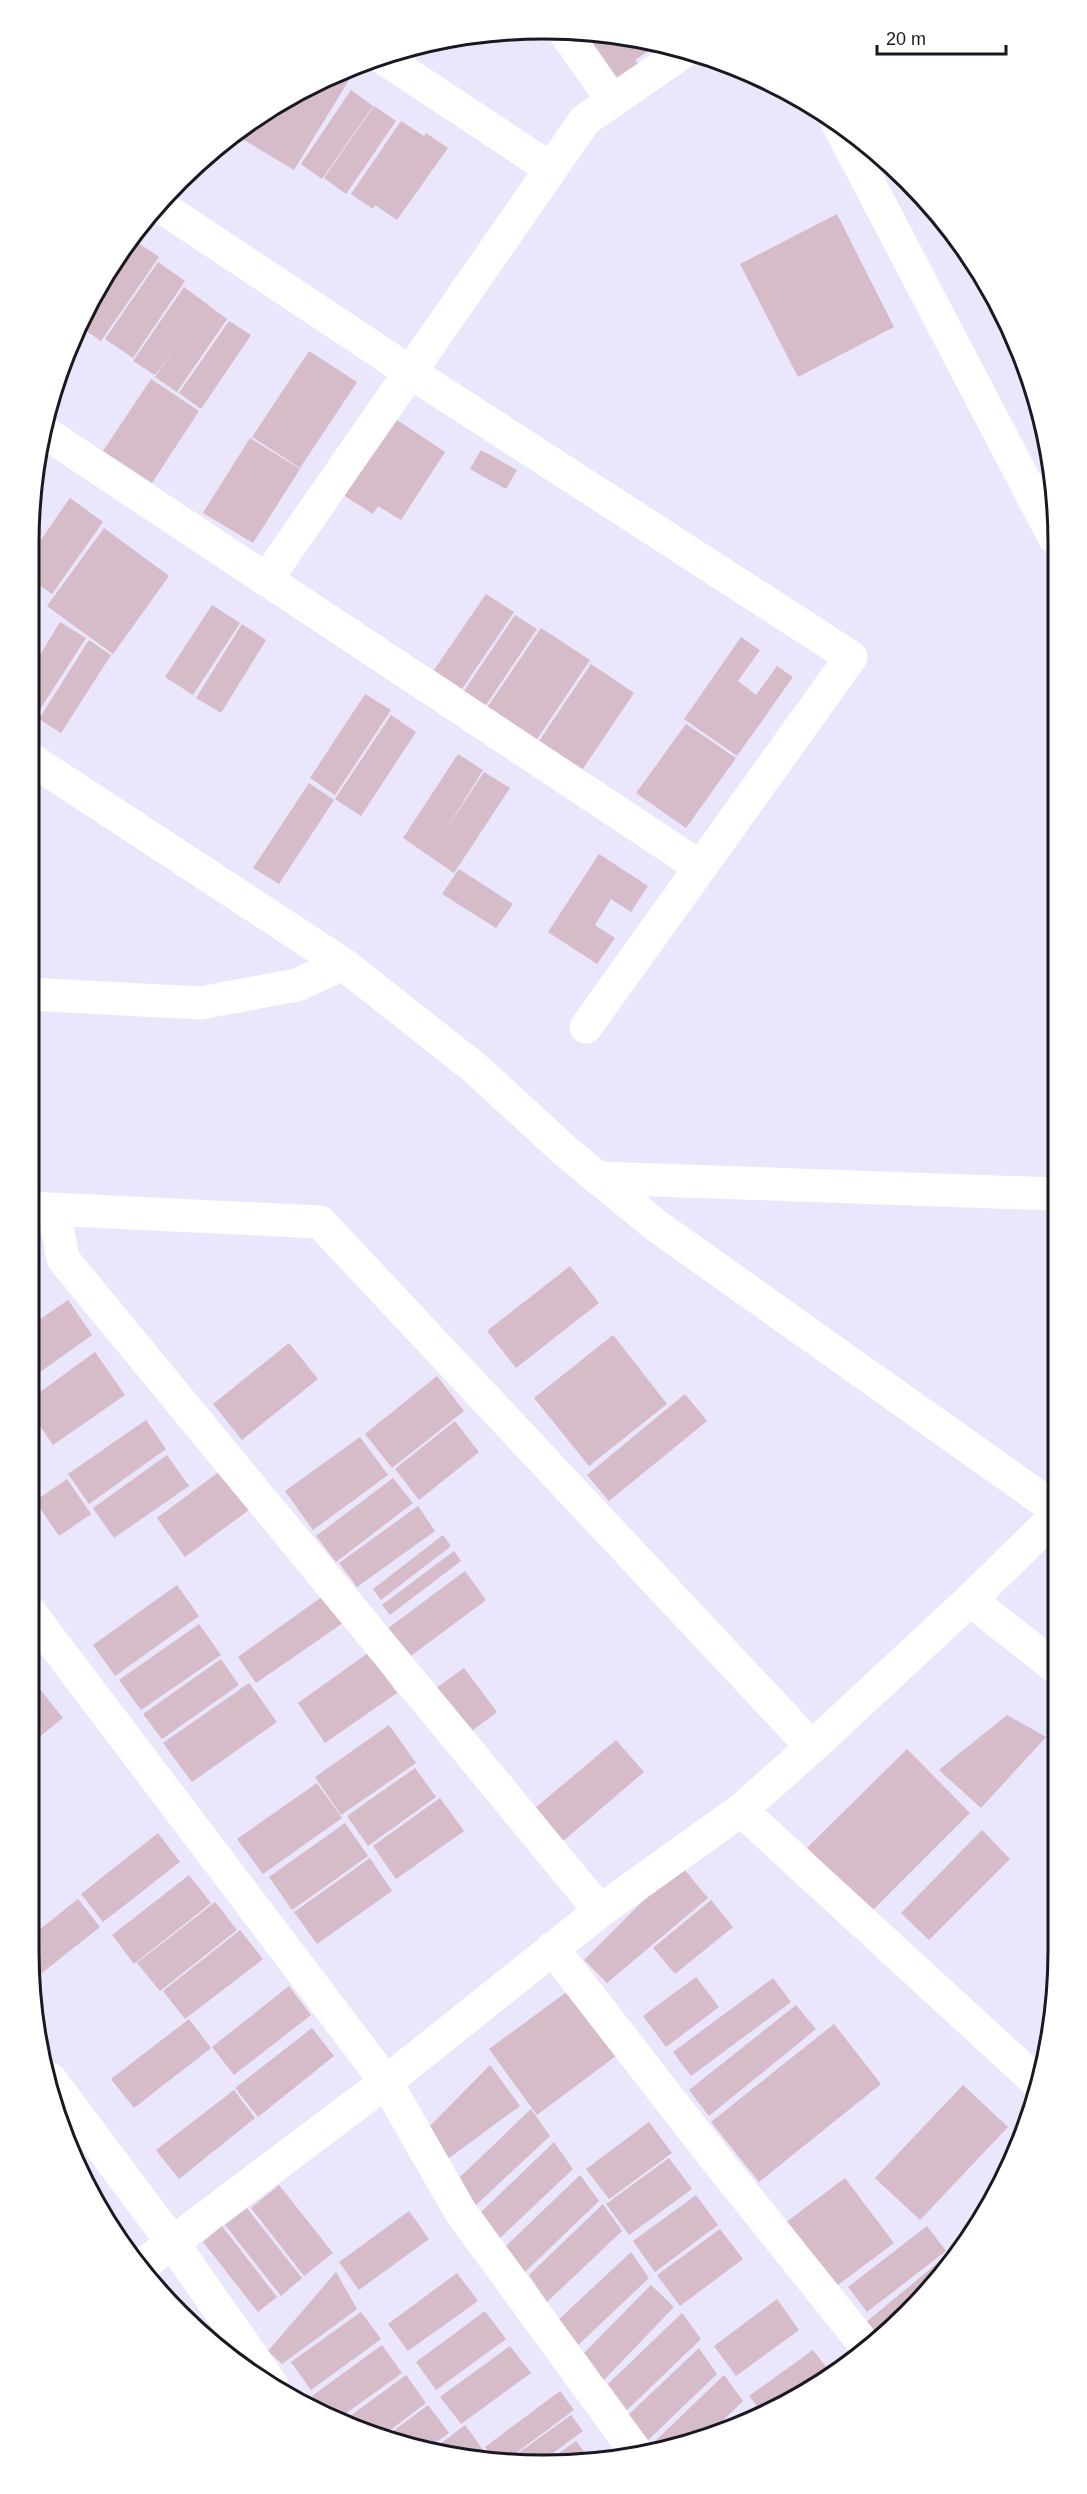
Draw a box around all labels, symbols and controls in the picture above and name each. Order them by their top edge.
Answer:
scale bar [877,18,1006,56]
text: 20 m [886,29,926,49]

